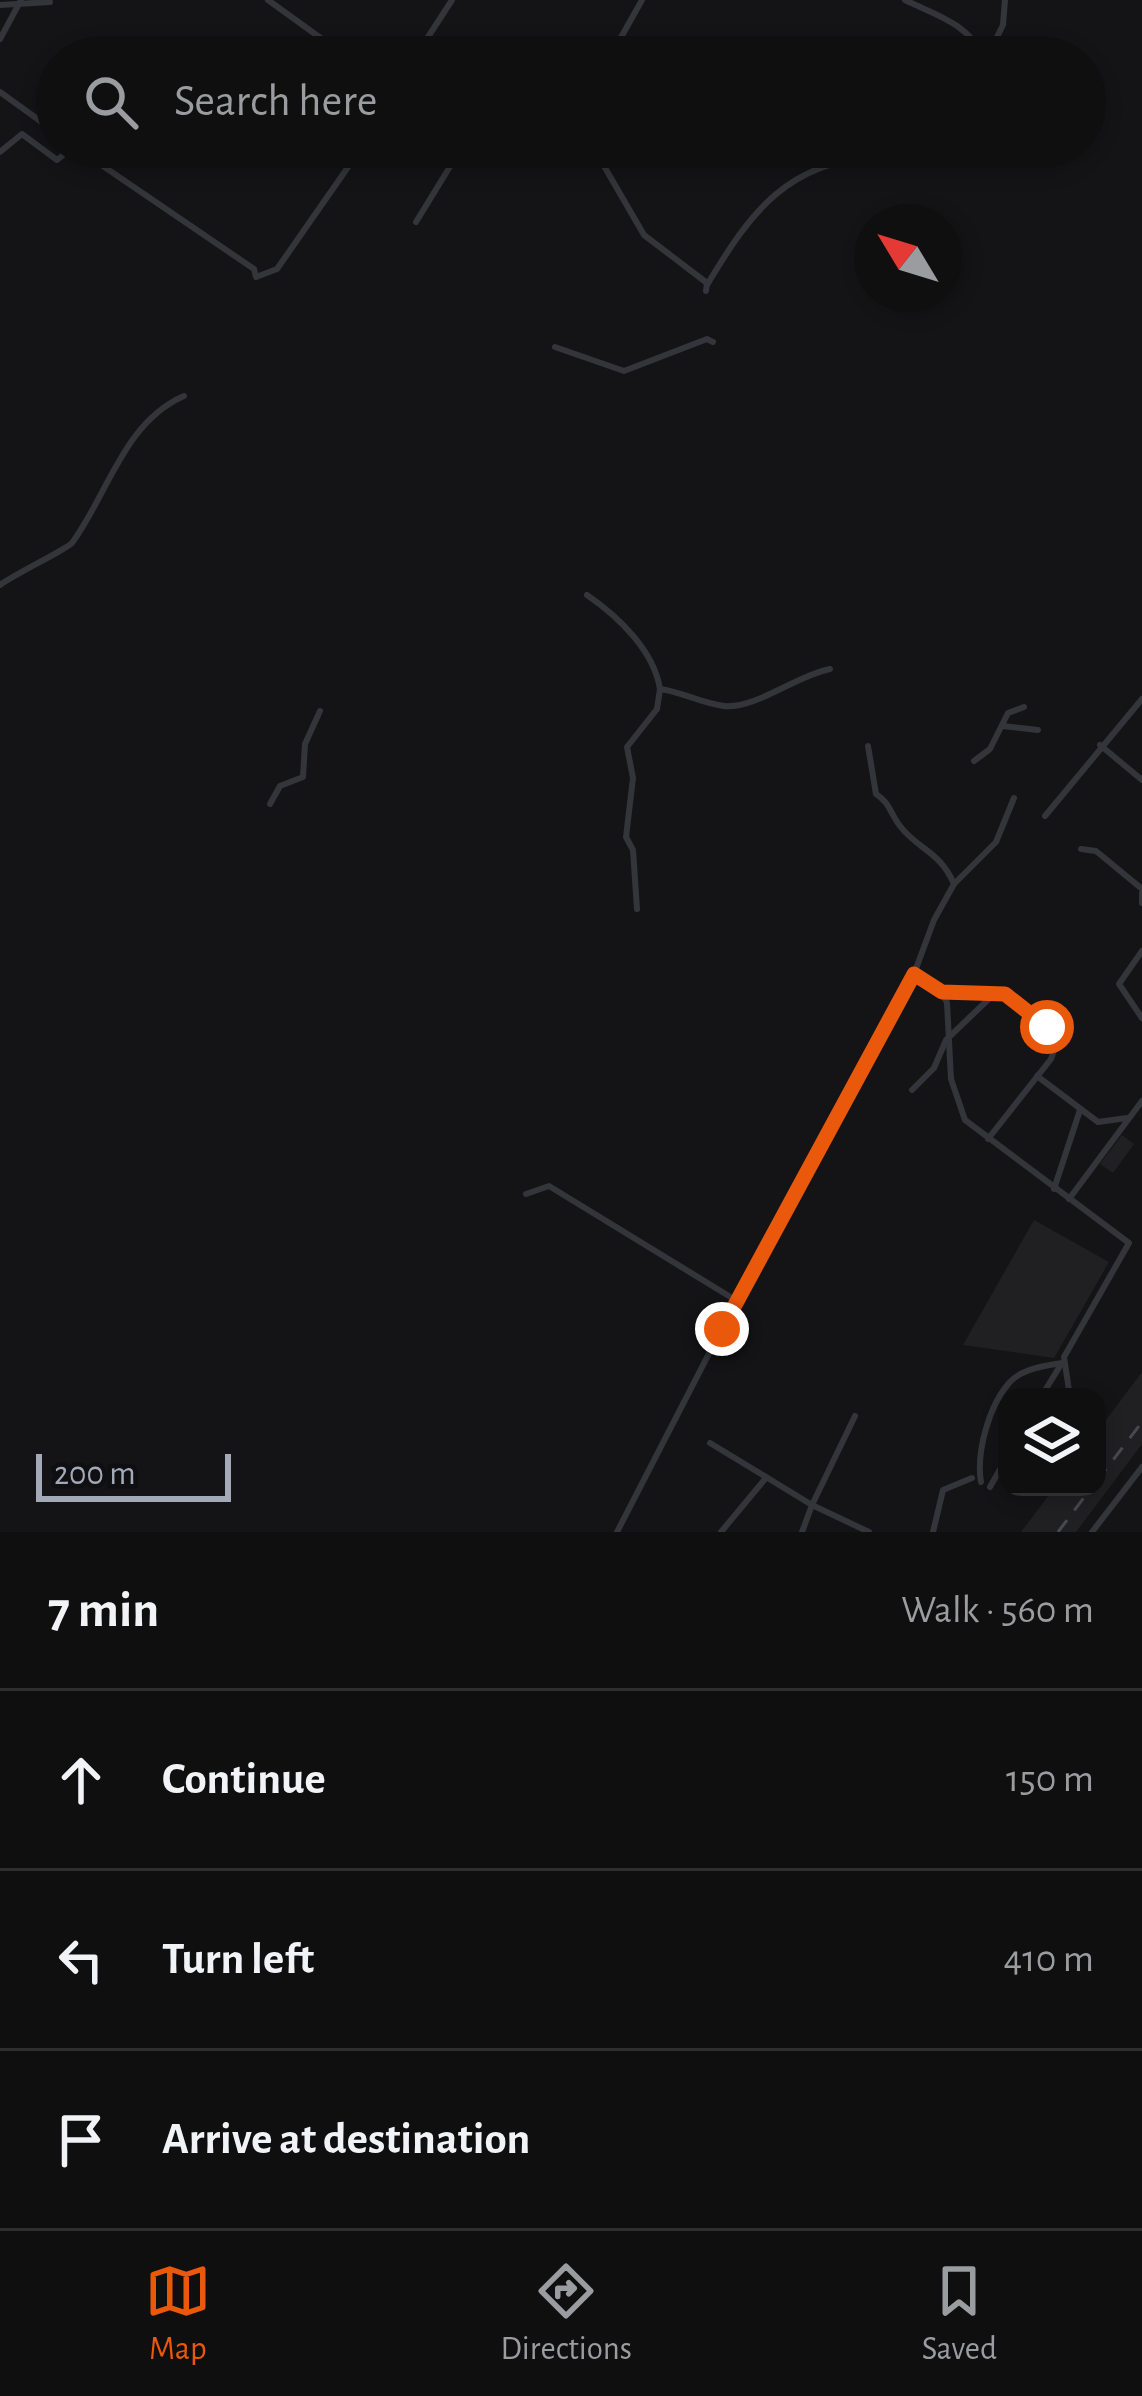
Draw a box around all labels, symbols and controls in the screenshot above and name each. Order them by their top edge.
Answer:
search box [36,36,1106,168]
icon: search [78,69,144,135]
text: Search here [174,79,377,124]
north arrow [854,204,962,312]
route start [1020,1000,1074,1054]
route end [695,1302,749,1356]
map controls [998,1388,1106,1496]
button: layers [998,1388,1106,1496]
scale bar [36,1448,231,1501]
text: 200 m [54,1458,136,1491]
text: 7 min [48,1585,159,1636]
text: Walk · 560 m [901,1591,1094,1630]
icon: ahead [48,1747,114,1813]
text: Continue [162,1757,326,1802]
text: 150 m [1006,1760,1094,1799]
icon: left [48,1927,114,1993]
text: Turn left [162,1937,314,1982]
text: 410 m [1004,1940,1094,1979]
icon: arrive [48,2107,114,2173]
text: Arrive at destination [162,2117,530,2162]
tab: Map [145,2258,211,2370]
tab: Directions [500,2258,632,2370]
tab: Saved [922,2258,997,2370]

